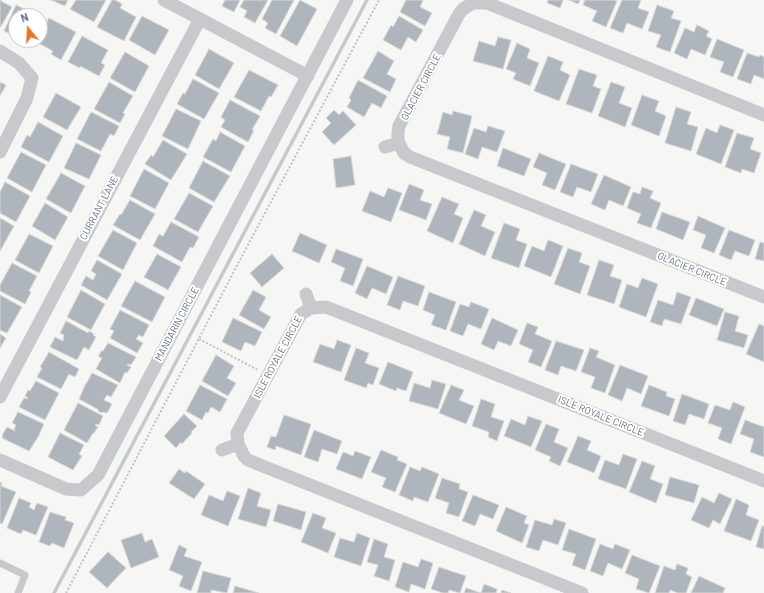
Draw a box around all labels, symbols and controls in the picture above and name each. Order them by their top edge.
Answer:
north arrow [8,8,48,48]
text: N [19,10,30,24]
street label: GLACIER CIRCLE [398,52,444,122]
street label: CURRANT LANE [77,174,121,242]
street label: GLACIER CIRCLE [656,250,728,288]
street label: MANDARIN CIRCLE [152,285,202,363]
street label: ISLE ROYALE CIRCLE [251,314,305,400]
street label: ISLE ROYALE CIRCLE [556,393,646,439]

